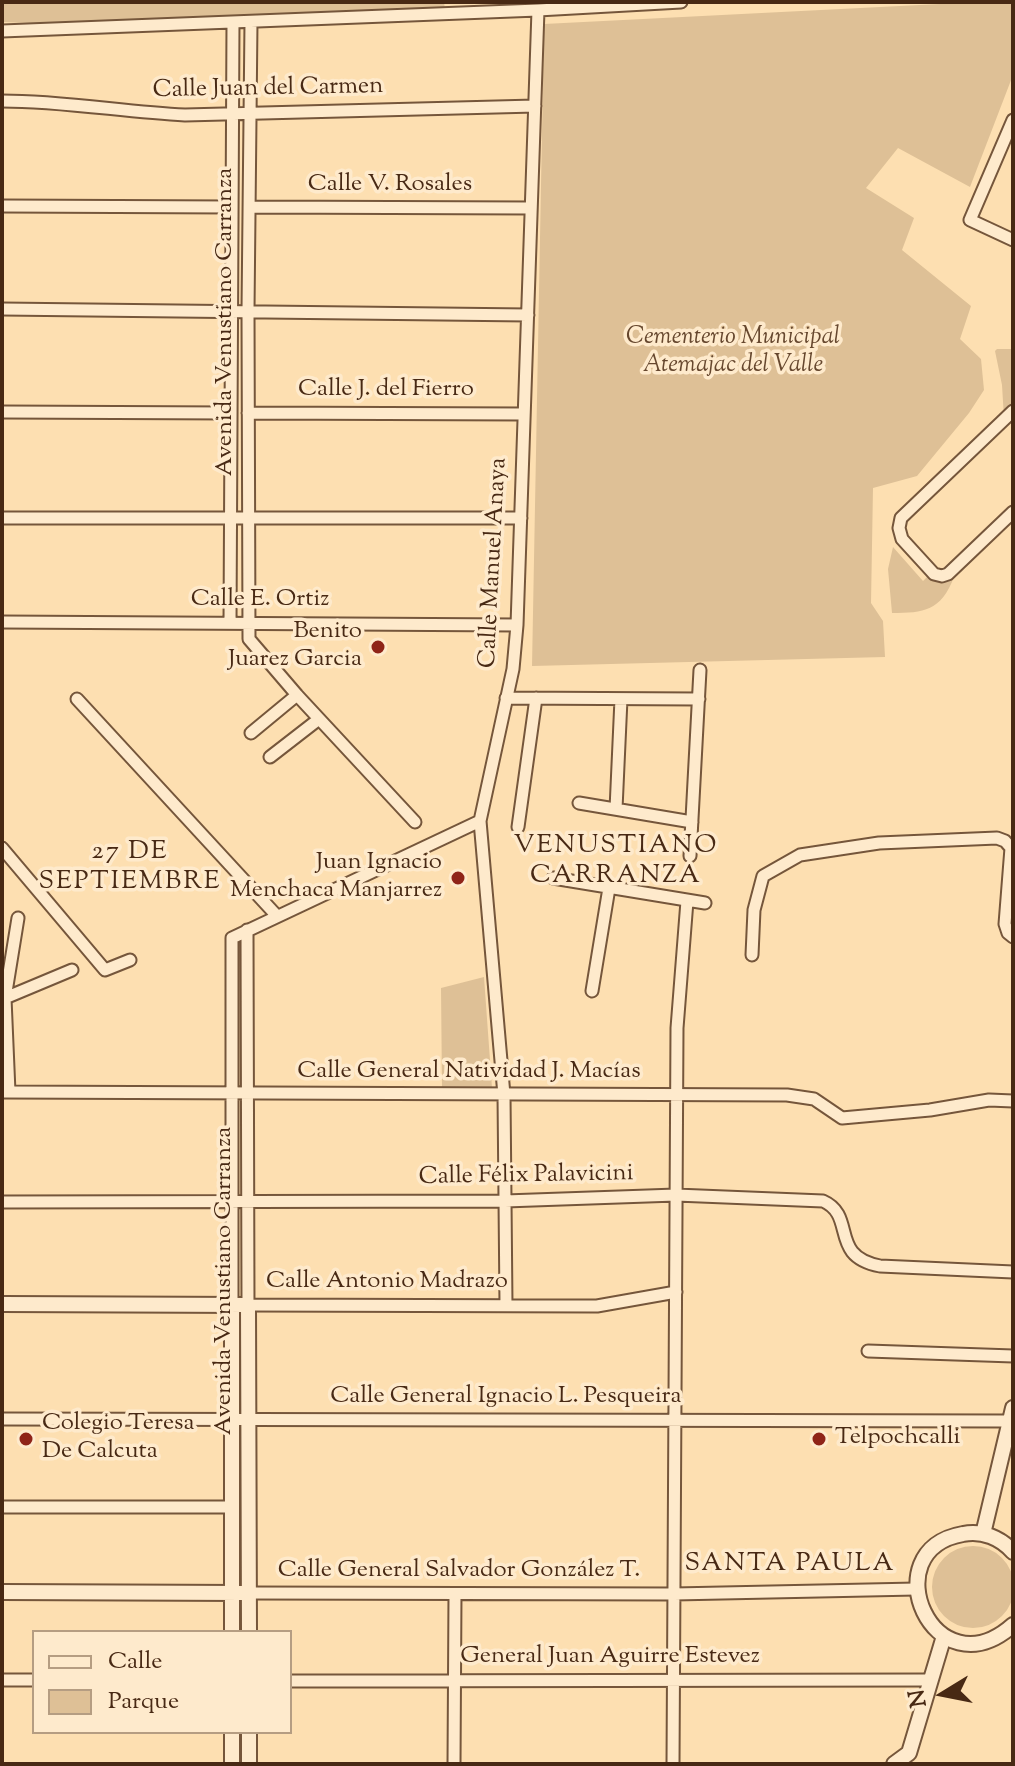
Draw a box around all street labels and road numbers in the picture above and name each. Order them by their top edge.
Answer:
street label: Calle Juan del Carmen [152,74,384,106]
street label: Avenida Venustiano Carranza [213,168,241,476]
street label: Calle V. Rosales [308,172,472,200]
street label: Calle J. del Fierro [298,377,474,405]
street label: Calle Manuel Anaya [475,457,515,669]
street label: Calle E. Ortiz [191,587,329,615]
street label: Calle General Natividad J. Macías [297,1059,641,1087]
street label: Avenida Venustiano Carranza [212,1127,240,1435]
street label: Calle Félix Palavicini [418,1161,634,1193]
street label: Calle Antonio Madrazo [266,1269,508,1297]
street label: Calle General Ignacio L. Pesqueira [330,1384,682,1412]
street label: Calle General Salvador González T. [278,1558,640,1586]
street label: General Juan Aguirre Estevez [460,1644,760,1672]

